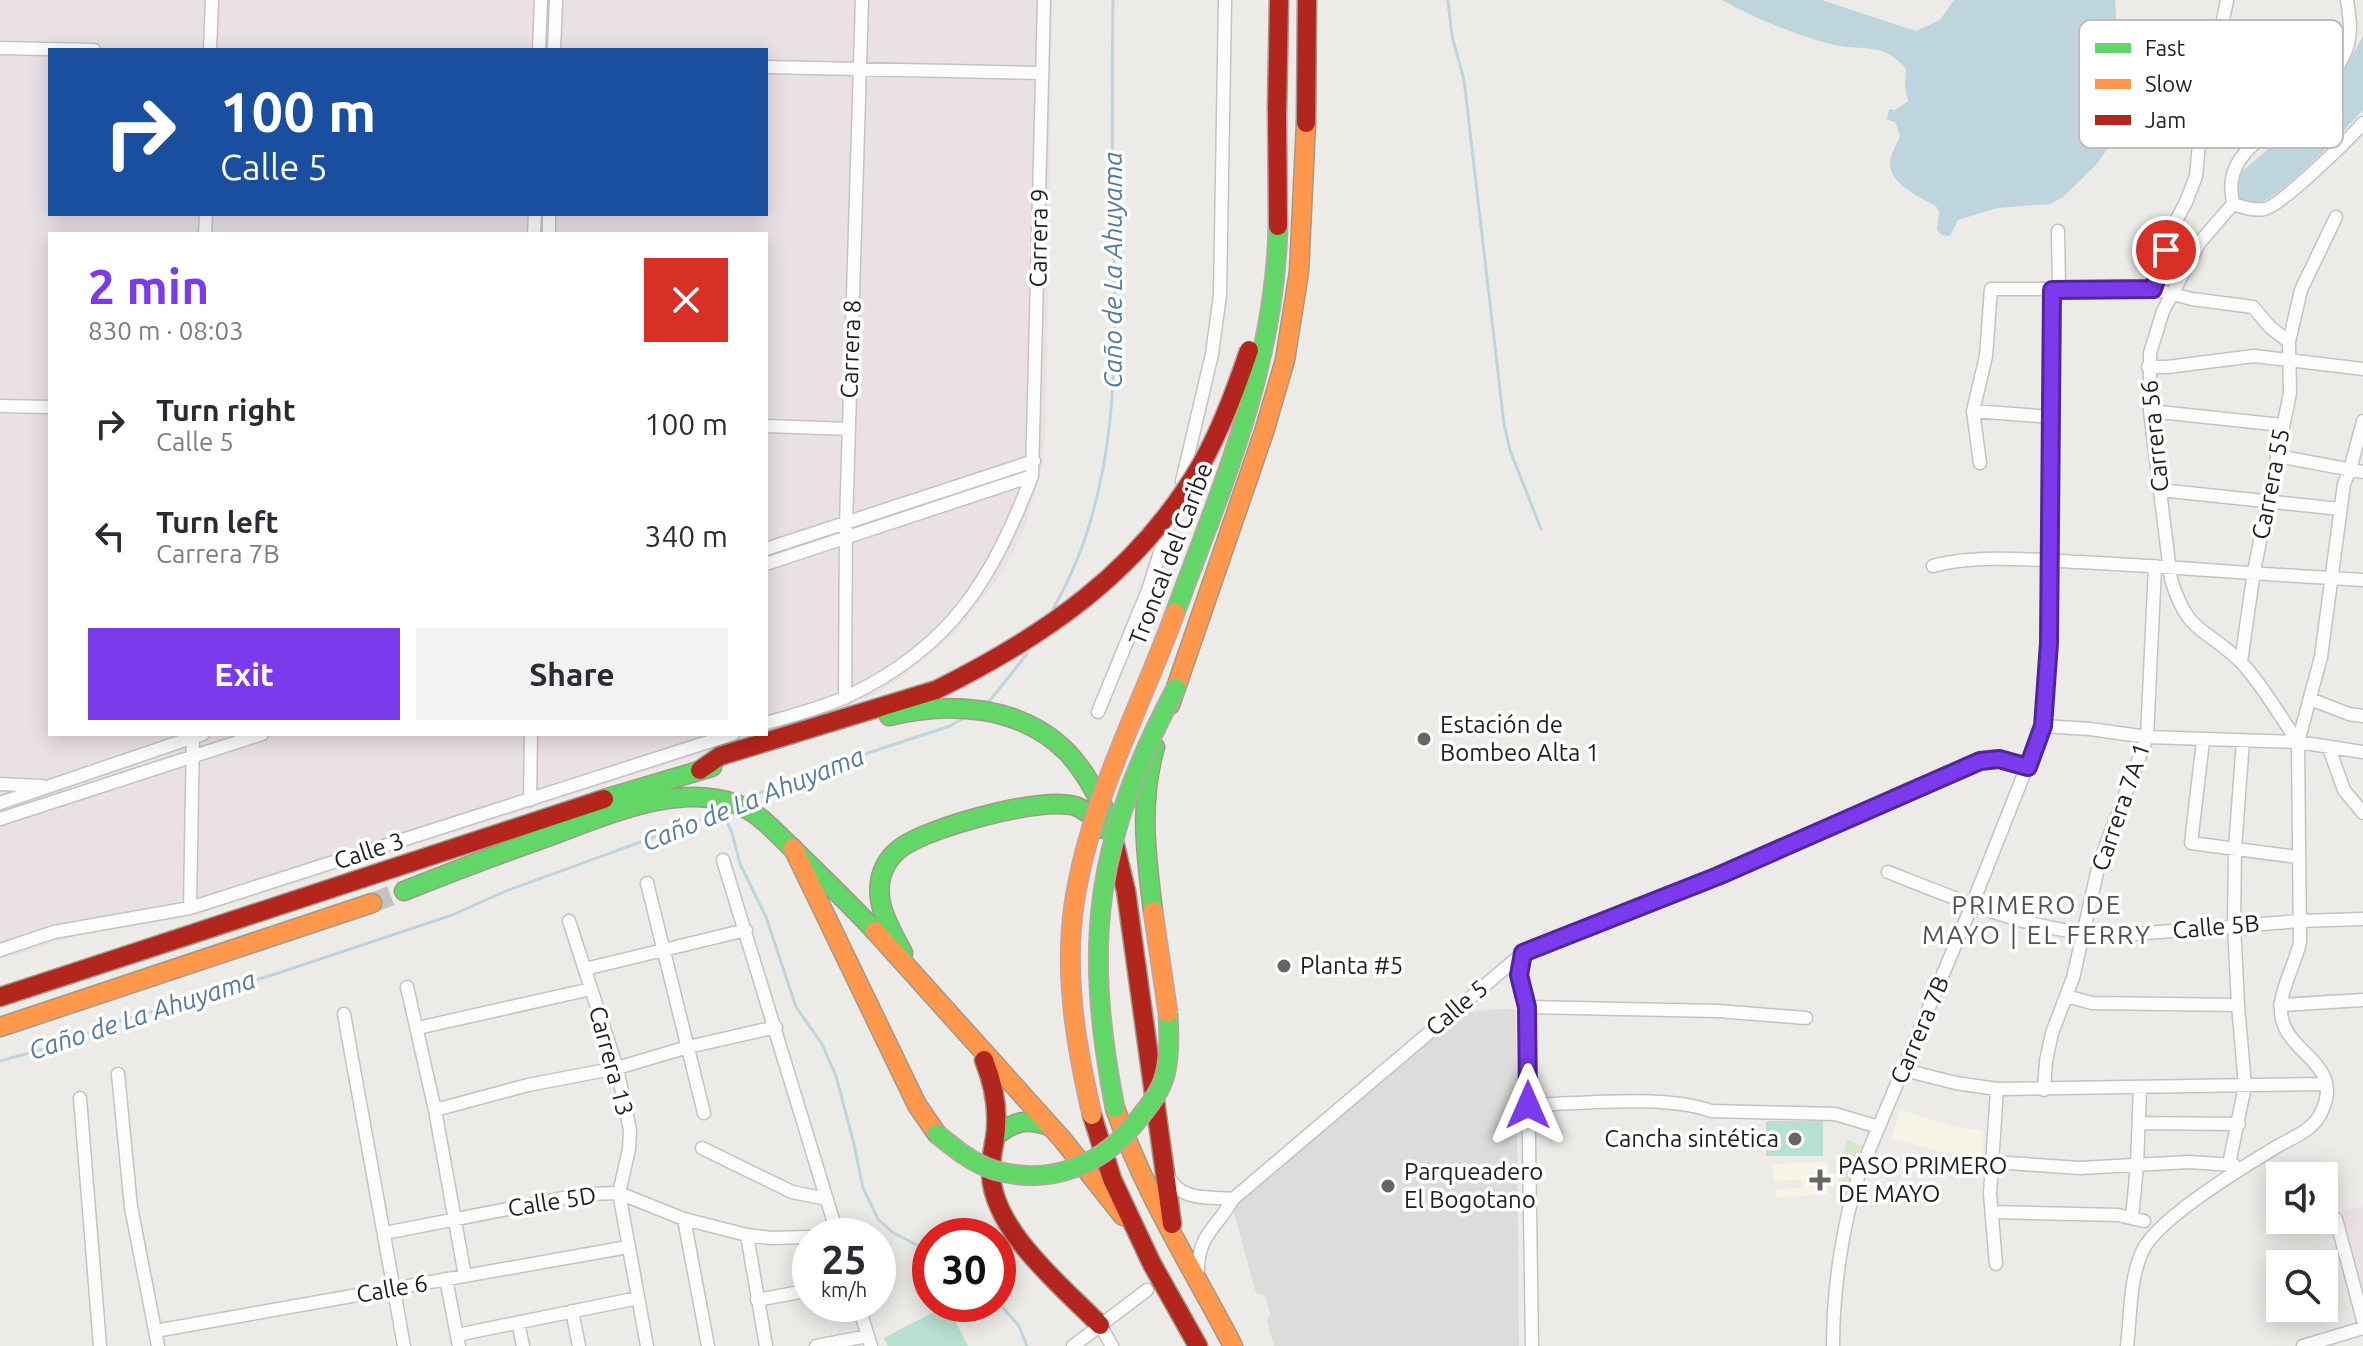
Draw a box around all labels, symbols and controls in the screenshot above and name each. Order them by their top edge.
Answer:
legend [2079,20,2343,148]
text: Fast [2145,35,2186,60]
text: Slow [2145,71,2192,96]
icon: right [88,80,192,184]
text: 100 m [220,80,376,143]
text: Jam [2145,107,2186,132]
text: Calle 5 [220,146,328,187]
water label: Caño de La Ahuyama [1098,152,1127,388]
street label: Carrera 9 [1024,188,1053,288]
pin [2132,216,2200,284]
icon: arrive [2144,228,2188,272]
button: close [644,258,728,342]
text: 2 min [88,259,209,313]
street label: Carrera 8 [835,299,866,399]
text: 830 m · 08:03 [88,316,244,345]
street label: Carrera 56 [2135,379,2174,493]
text: Turn right [156,393,296,427]
icon: right [88,402,132,446]
text: 100 m [644,407,728,441]
street label: Carrera 55 [2247,426,2294,542]
text: Calle 5 [156,427,234,456]
street label: Troncal del Caribe [1123,459,1218,649]
text: Turn left [156,505,278,539]
icon: left [88,514,132,558]
text: 340 m [644,519,728,553]
text: Carrera 7B [156,539,280,568]
button: Exit [88,628,400,720]
button: Share [416,628,728,720]
place label: Estación de Bombeo Alta 1 [1440,711,1599,766]
marker: Estación de Bombeo Alta 1 [1415,730,1433,748]
street label: Carrera 7A 1 [2086,739,2155,874]
water label: Caño de La Ahuyama [638,741,868,856]
street label: Calle 3 [330,827,407,874]
district label: PRIMERO DE MAYO | EL FERRY [1922,890,2152,949]
street label: Calle 5B [2171,909,2261,944]
place label: Planta #5 [1300,952,1403,979]
marker: Planta #5 [1275,957,1293,975]
water label: Caño de La Ahuyama [25,964,259,1065]
street label: Carrera 7B [1885,972,1954,1088]
street label: Calle 5 [1420,974,1493,1041]
street label: Carrera 13 [584,1003,639,1119]
position arrow [1486,1063,1570,1147]
place label: Cancha sintética [1604,1125,1779,1152]
marker: Cancha sintética [1786,1130,1804,1148]
place label: PASO PRIMERO DE MAYO [1838,1152,2007,1207]
place label: Parqueadero El Bogotano [1404,1158,1543,1213]
map controls [2266,1162,2338,1322]
button: sound [2266,1162,2338,1234]
marker: PASO PRIMERO DE MAYO [1809,1169,1831,1191]
marker: Parqueadero El Bogotano [1379,1177,1397,1195]
street label: Calle 5D [506,1181,598,1222]
speed limit sign: 30 [912,1218,1016,1322]
text: 25 [821,1237,867,1282]
button: search [2266,1250,2338,1322]
street label: Calle 6 [354,1269,430,1308]
text: km/h [821,1278,867,1301]

